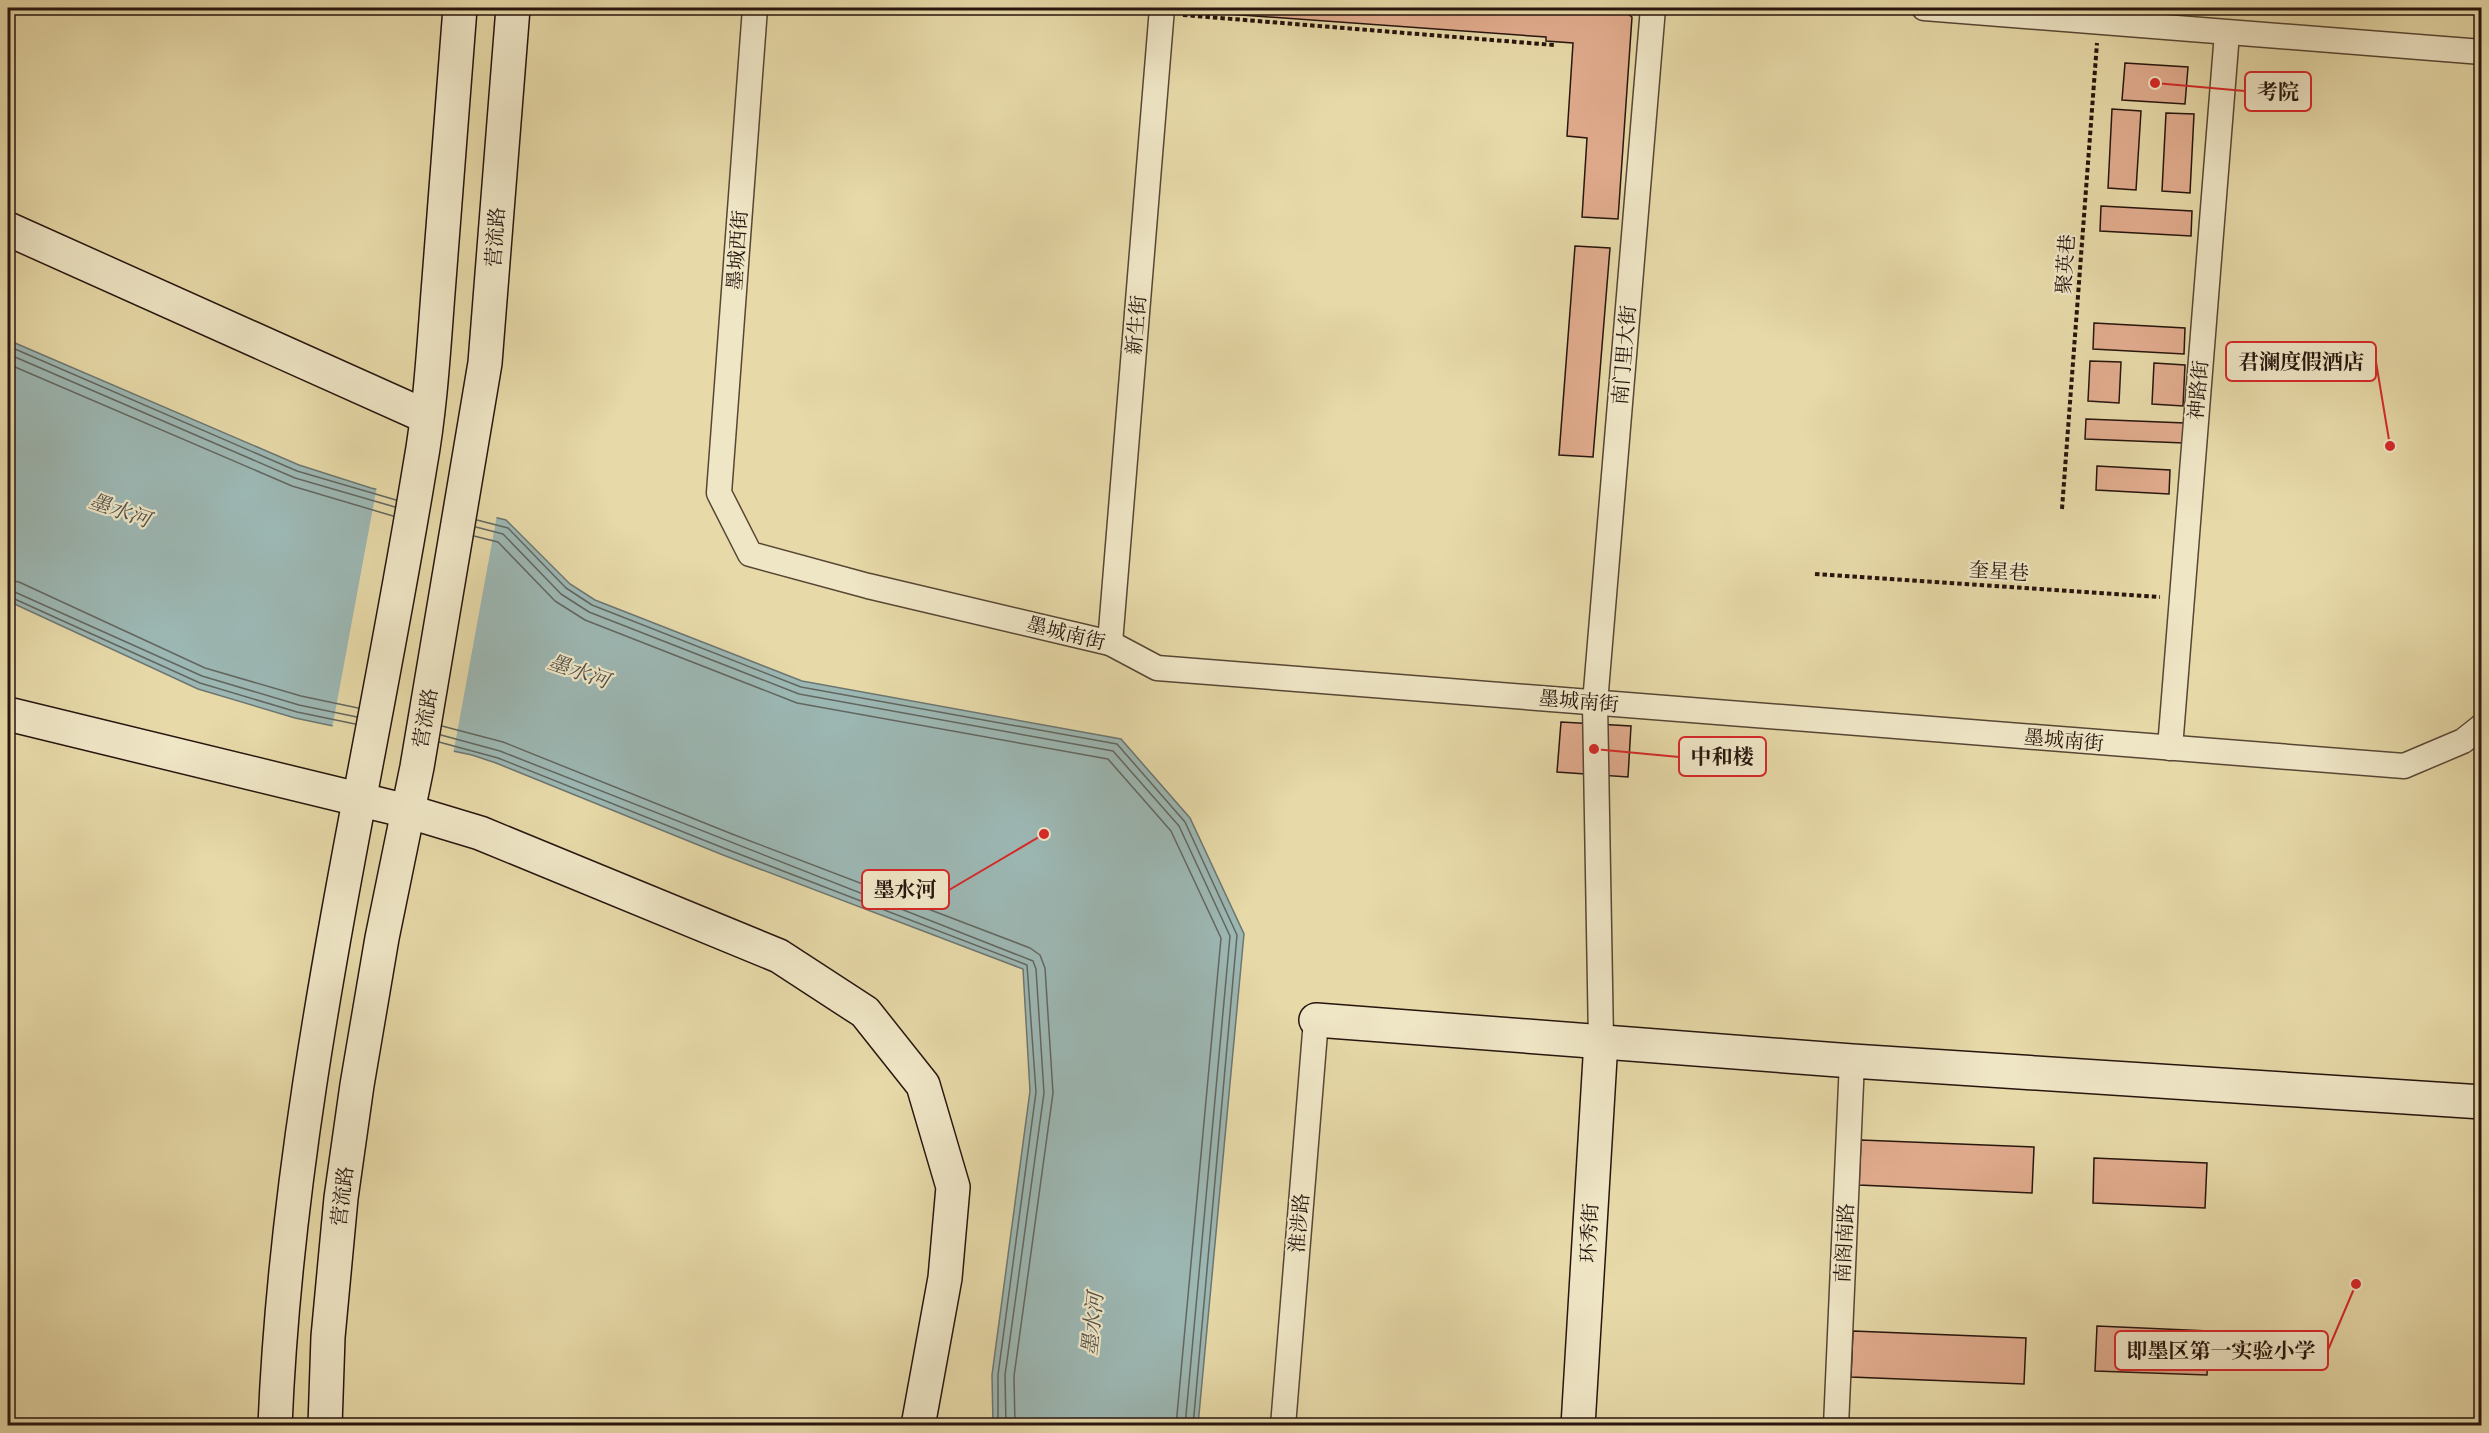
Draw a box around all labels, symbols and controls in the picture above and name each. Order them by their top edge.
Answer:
callout: 考院 [2245,72,2311,111]
text: 考院 [2257,79,2299,104]
street label: 营流路 [481,206,509,268]
street label: 墨城西街 [722,209,752,291]
street label: 聚英巷 [2051,233,2079,295]
street label: 新生街 [1121,294,1151,356]
street label: 南门里大街 [1608,304,1640,406]
callout: 君澜度假酒店 [2226,342,2376,381]
text: 君澜度假酒店 [2238,349,2364,374]
street label: 神路街 [2183,359,2213,421]
water label: 墨水河 [86,488,158,533]
street label: 奎星巷 [1968,557,2030,585]
street label: 墨城南街 [1024,612,1108,654]
water label: 墨水河 [545,649,617,694]
street label: 营流路 [408,686,442,750]
street label: 墨城南街 [1538,686,1620,716]
street label: 墨城南街 [2023,725,2105,755]
callout: 中和楼 [1679,737,1766,776]
text: 中和楼 [1691,744,1754,769]
callout: 墨水河 [862,870,949,909]
text: 墨水河 [874,877,937,902]
street label: 营流路 [326,1165,358,1227]
street label: 淮涉路 [1284,1192,1314,1254]
street label: 环秀街 [1575,1202,1603,1264]
street label: 南阁南路 [1830,1202,1858,1284]
water label: 墨水河 [1076,1287,1108,1357]
callout: 即墨区第一实验小学 [2115,1331,2328,1370]
text: 即墨区第一实验小学 [2127,1338,2316,1363]

